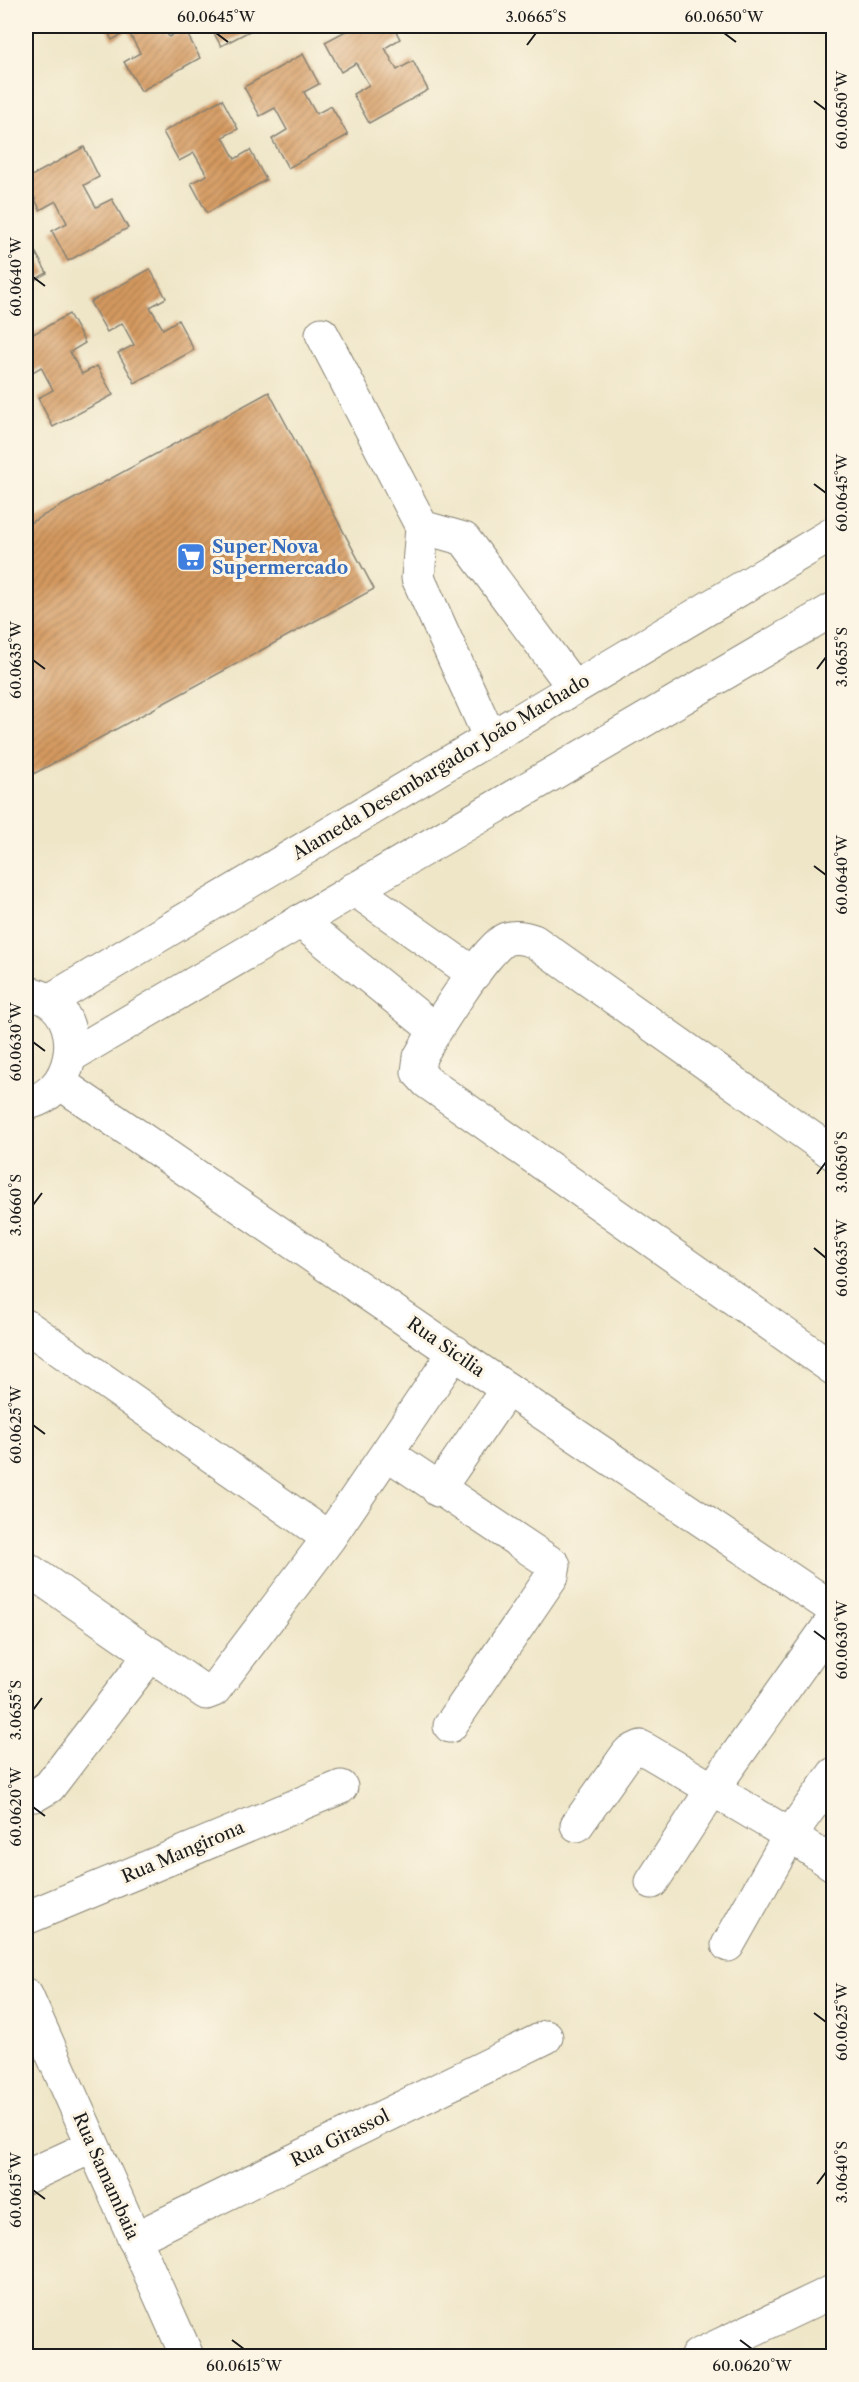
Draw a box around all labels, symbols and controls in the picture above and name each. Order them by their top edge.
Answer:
text: 60.0645°W [177,7,256,26]
text: 3.0665°S [505,7,567,26]
text: 60.0650°W [684,7,764,26]
text: 60.0650°W [832,70,851,150]
text: 60.0640°W [6,237,25,317]
text: 60.0645°W [832,453,851,532]
place label: Super Nova Supermercado [212,536,348,579]
supermarket icon: Super Nova Supermercado [175,541,207,573]
text: 60.0635°W [6,621,25,699]
text: 3.0655°S [832,627,851,687]
street label: Alameda Desembargador João Machado [288,669,593,865]
text: 60.0640°W [832,835,851,915]
text: 60.0630°W [6,1002,25,1082]
text: 3.0650°S [832,1131,851,1193]
text: 3.0660°S [6,1174,25,1236]
text: 60.0635°W [832,1219,851,1297]
street label: Rua Sicilia [403,1312,490,1382]
text: 60.0625°W [6,1385,25,1464]
text: 60.0630°W [832,1600,851,1680]
text: 3.0655°S [6,1680,25,1740]
text: 60.0620°W [6,1767,25,1847]
street label: Rua Mangirona [118,1816,248,1888]
text: 60.0625°W [832,1982,851,2061]
street label: Rua Girassol [287,2105,393,2171]
street label: Rua Samambaia [68,2109,144,2243]
text: 3.0640°S [832,2141,851,2203]
text: 60.0615°W [6,2152,25,2228]
text: 60.0615°W [206,2356,282,2375]
text: 60.0620°W [712,2356,792,2375]

